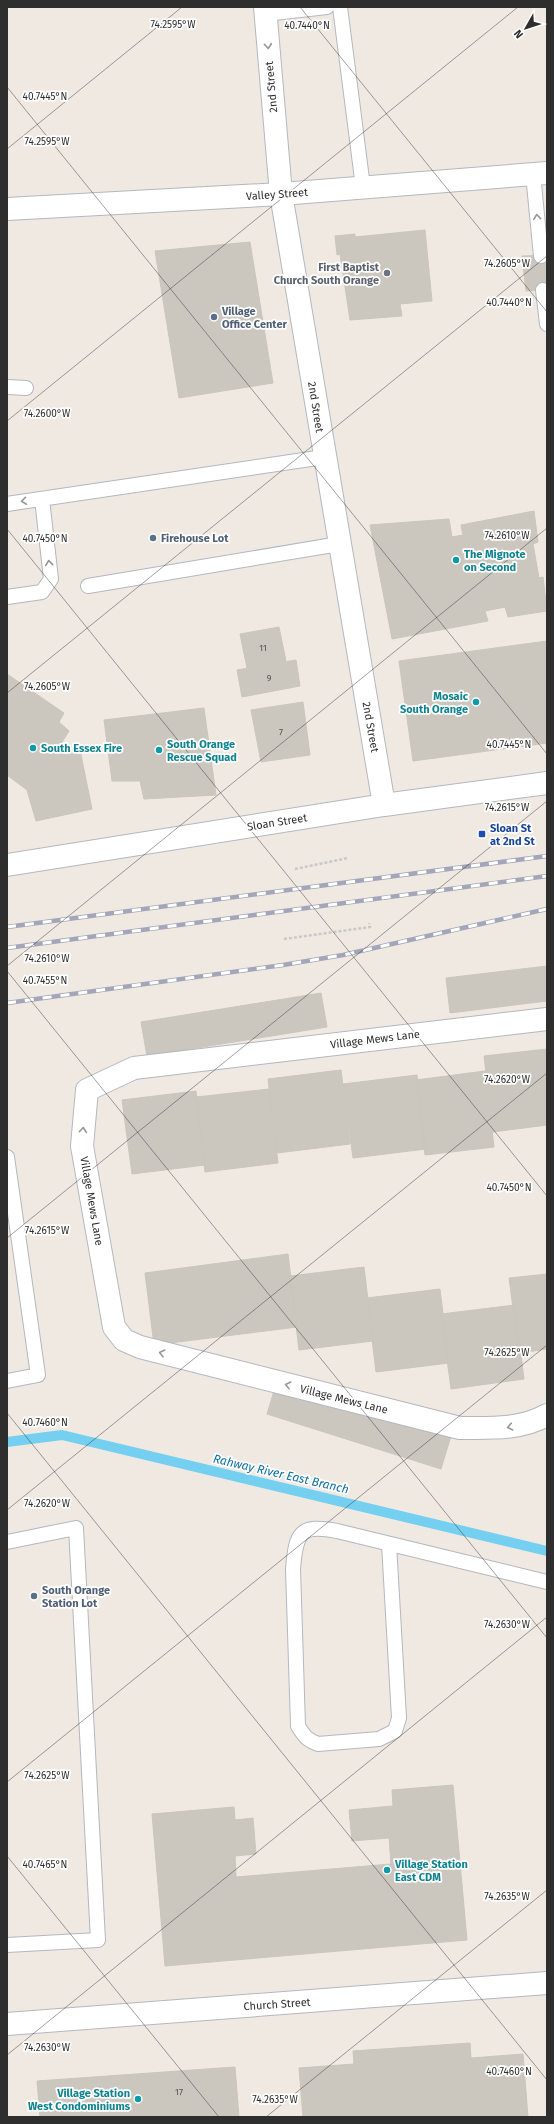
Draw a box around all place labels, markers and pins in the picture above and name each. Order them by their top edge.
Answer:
place label: First Baptist Church South Orange [274,261,380,287]
marker: First Baptist Church South Orange [382,268,392,278]
place label: Village Office Center [221,305,287,331]
marker: Village Office Center [209,312,219,322]
place label: Firehouse Lot [161,532,229,545]
marker: Firehouse Lot [148,533,158,543]
place label: The Mignote on Second [464,548,526,574]
marker: The Mignote on Second [451,555,461,565]
place label: Mosaic South Orange [400,690,469,716]
marker: Mosaic South Orange [471,697,481,707]
place label: South Orange Rescue Squad [167,738,237,764]
place label: South Essex Fire [41,742,122,755]
marker: South Essex Fire [28,743,38,753]
marker: South Orange Rescue Squad [154,745,164,755]
place label: Sloan St at 2nd St [490,822,535,848]
marker: Sloan St at 2nd St [477,829,487,839]
place label: South Orange Station Lot [42,1584,110,1610]
marker: South Orange Station Lot [29,1591,39,1601]
place label: Village Station East CDM [394,1858,468,1884]
marker: Village Station East CDM [382,1865,392,1875]
place label: Village Station West Condominiums [28,2087,131,2113]
marker: Village Station West Condominiums [133,2094,143,2104]

